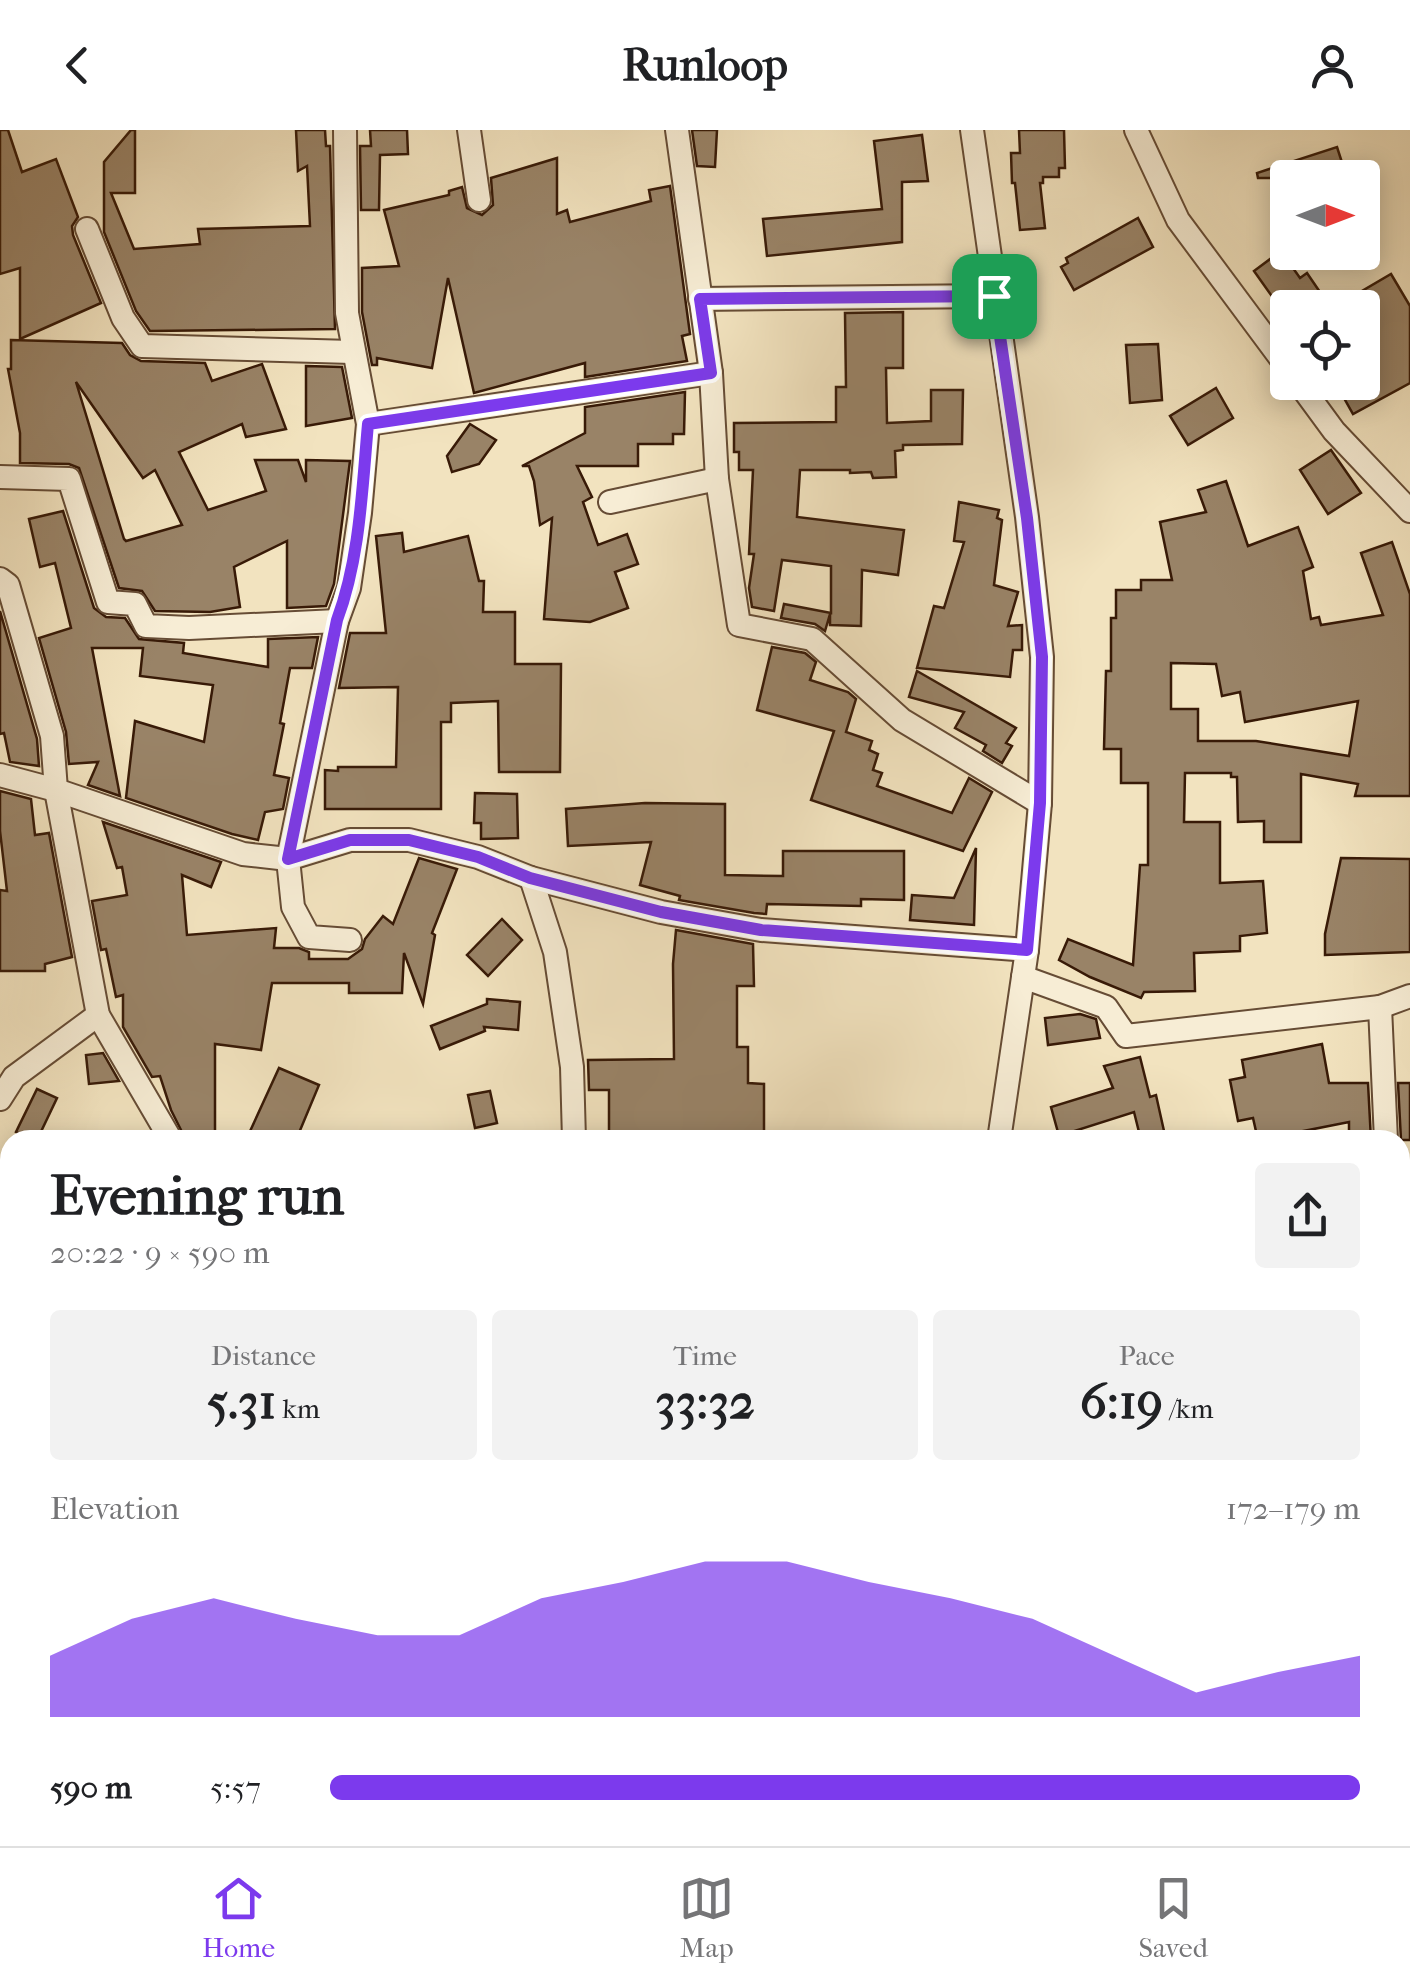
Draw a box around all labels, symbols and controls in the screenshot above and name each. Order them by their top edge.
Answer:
icon: back [50,38,105,93]
icon: person [1305,38,1360,93]
text: Runloop [622,39,788,92]
north arrow [1270,160,1380,270]
map controls [1270,160,1380,400]
pin [952,254,1037,339]
icon: arrive [967,269,1022,324]
button: locate [1270,290,1380,400]
button: share [1255,1163,1360,1268]
text: Evening run [50,1164,344,1228]
text: 20:22 · 9 × 590 m [50,1234,270,1271]
text: Distance [211,1339,316,1372]
text: Time [673,1339,737,1372]
text: Pace [1119,1339,1175,1372]
text: 5.31 [207,1372,276,1431]
text: 33:32 [655,1372,755,1431]
text: 6:19 [1080,1372,1163,1431]
text: km [276,1392,320,1425]
text: /km [1163,1392,1214,1425]
text: Elevation [50,1490,179,1527]
text: 172–179 m [1226,1490,1360,1527]
text: 590 m [50,1769,132,1806]
text: 5:57 [210,1769,261,1806]
tab: Home [202,1871,275,1964]
tab: Map [679,1871,734,1964]
tab: Saved [1138,1871,1208,1964]

